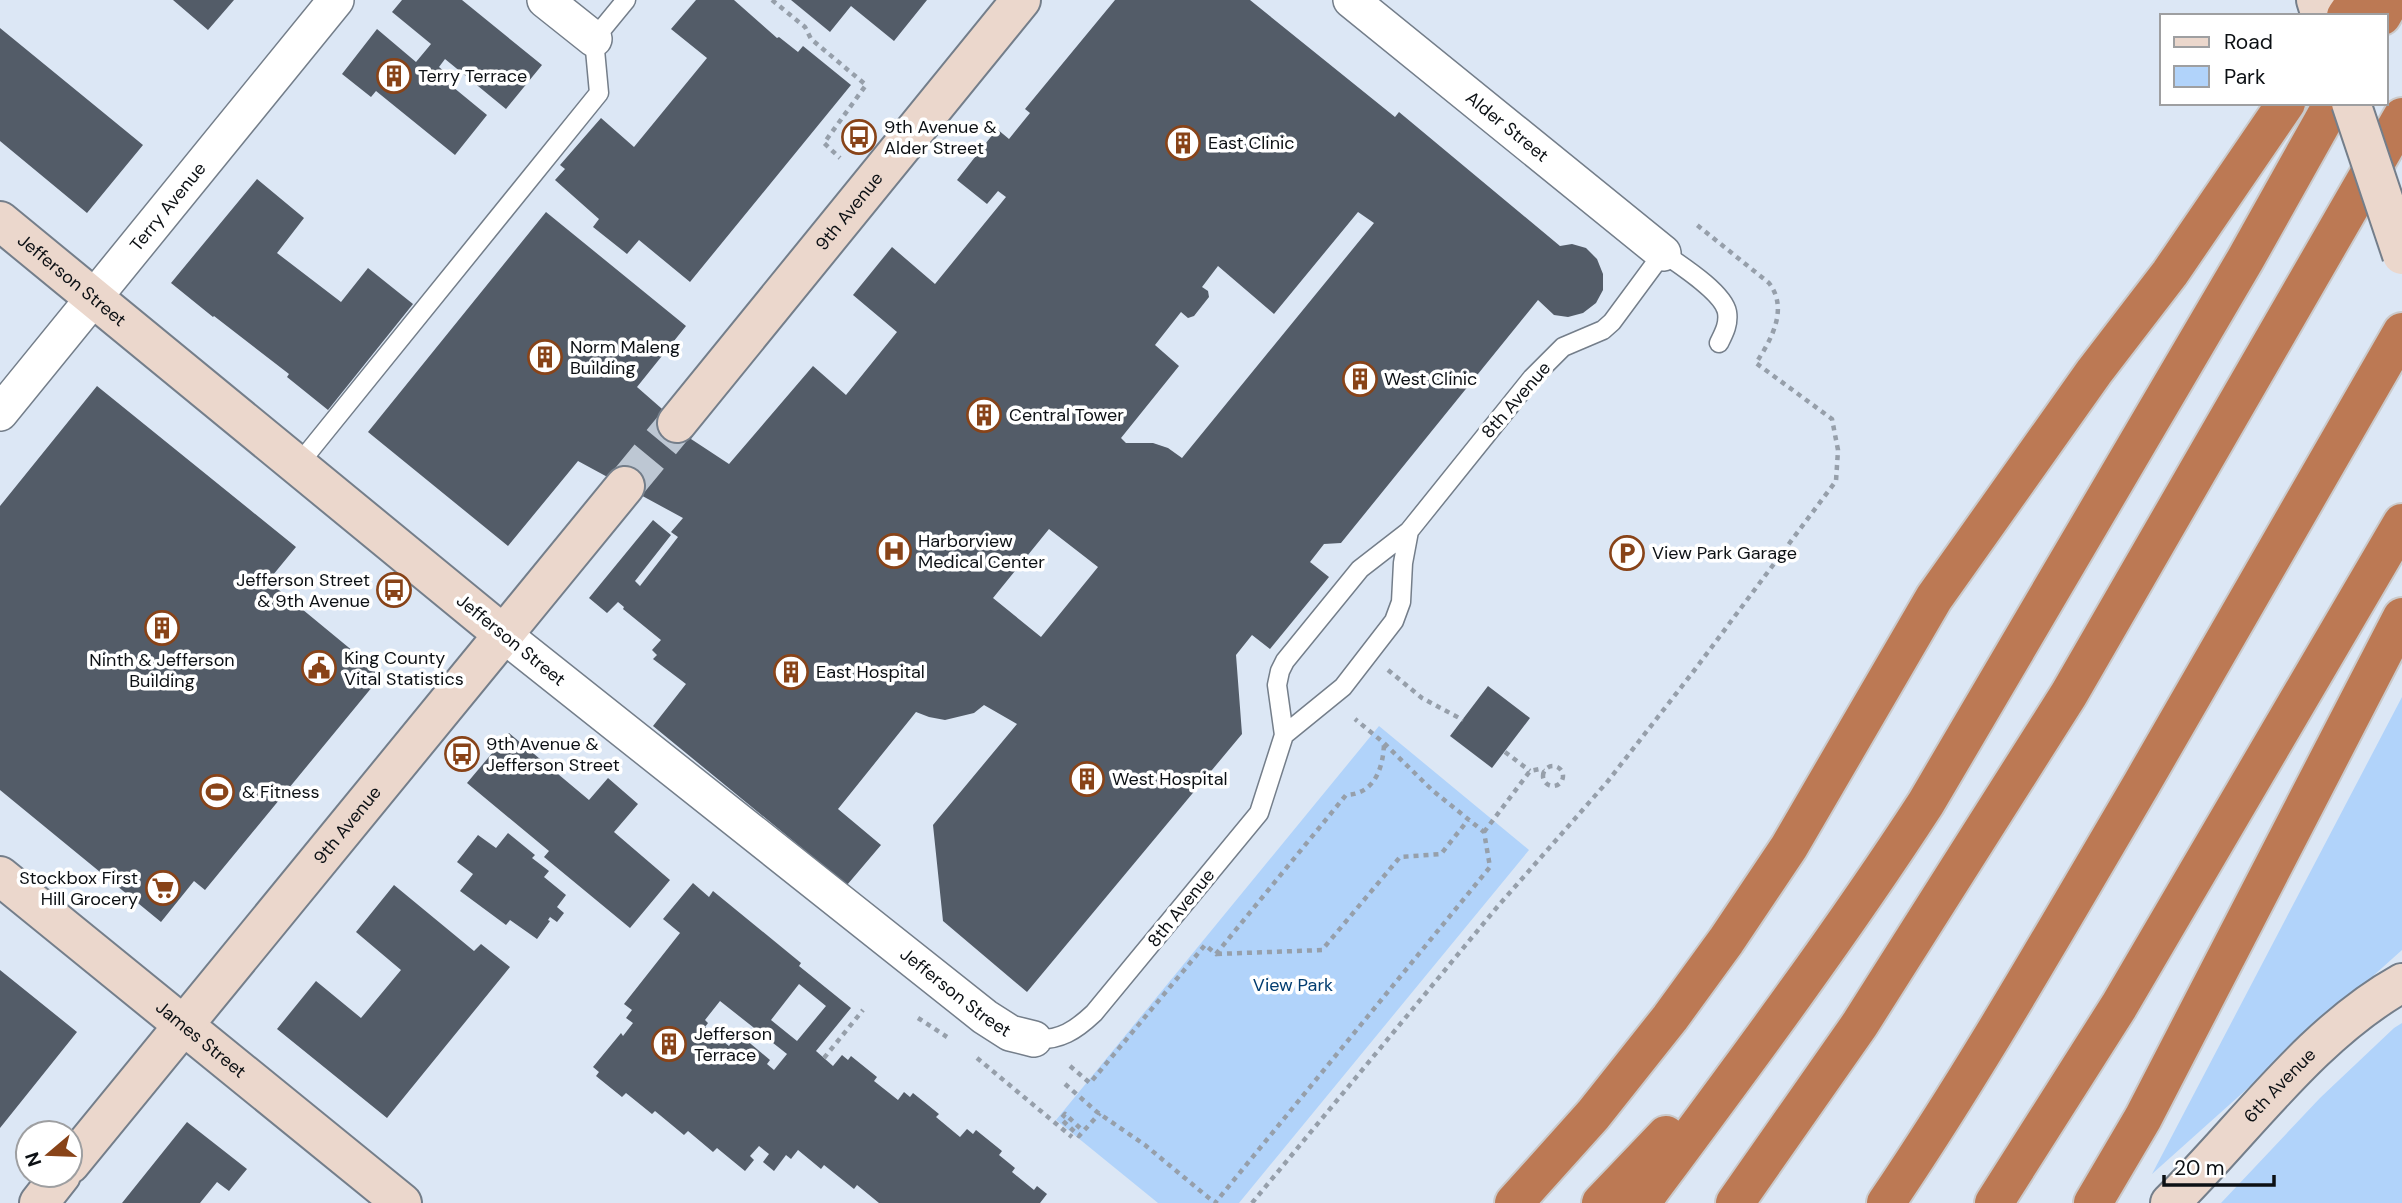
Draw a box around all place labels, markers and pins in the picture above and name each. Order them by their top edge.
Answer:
building icon: Terry Terrace [375,57,413,95]
place label: Terry Terrace [418,64,527,88]
place label: 9th Avenue & Alder Street [884,115,997,160]
bus stop icon: 9th Avenue & Alder Street [840,118,878,156]
building icon: East Clinic [1164,124,1202,162]
place label: East Clinic [1208,131,1295,155]
place label: Norm Maleng Building [570,335,680,380]
building icon: Norm Maleng Building [526,338,564,376]
building icon: West Clinic [1341,360,1379,398]
place label: West Clinic [1384,367,1477,391]
building icon: Central Tower [965,396,1003,434]
place label: Central Tower [1009,403,1124,427]
place label: Harborview Medical Center [918,529,1045,574]
hospital icon: Harborview Medical Center [875,532,913,570]
parking icon: View Park Garage [1608,534,1646,572]
place label: View Park Garage [1652,541,1797,565]
place label: Jefferson Street & 9th Avenue [236,568,370,613]
bus stop icon: Jefferson Street & 9th Avenue [375,571,413,609]
building icon: Ninth & Jefferson Building [143,609,181,647]
place label: King County Vital Statistics [344,646,464,691]
place label: Ninth & Jefferson Building [89,648,235,693]
public building icon: King County Vital Statistics [300,649,338,687]
building icon: East Hospital [772,653,810,691]
place label: East Hospital [816,660,925,684]
place label: 9th Avenue & Jefferson Street [486,732,620,777]
bus stop icon: 9th Avenue & Jefferson Street [443,735,481,773]
building icon: West Hospital [1068,760,1106,798]
place label: West Hospital [1112,767,1228,791]
sports icon: & Fitness [198,773,236,811]
place label: & Fitness [242,780,320,804]
place label: Stockbox First Hill Grocery [19,866,138,911]
supermarket icon: Stockbox First Hill Grocery [144,869,182,907]
place label: Jefferson Terrace [694,1022,772,1067]
building icon: Jefferson Terrace [650,1025,688,1063]

